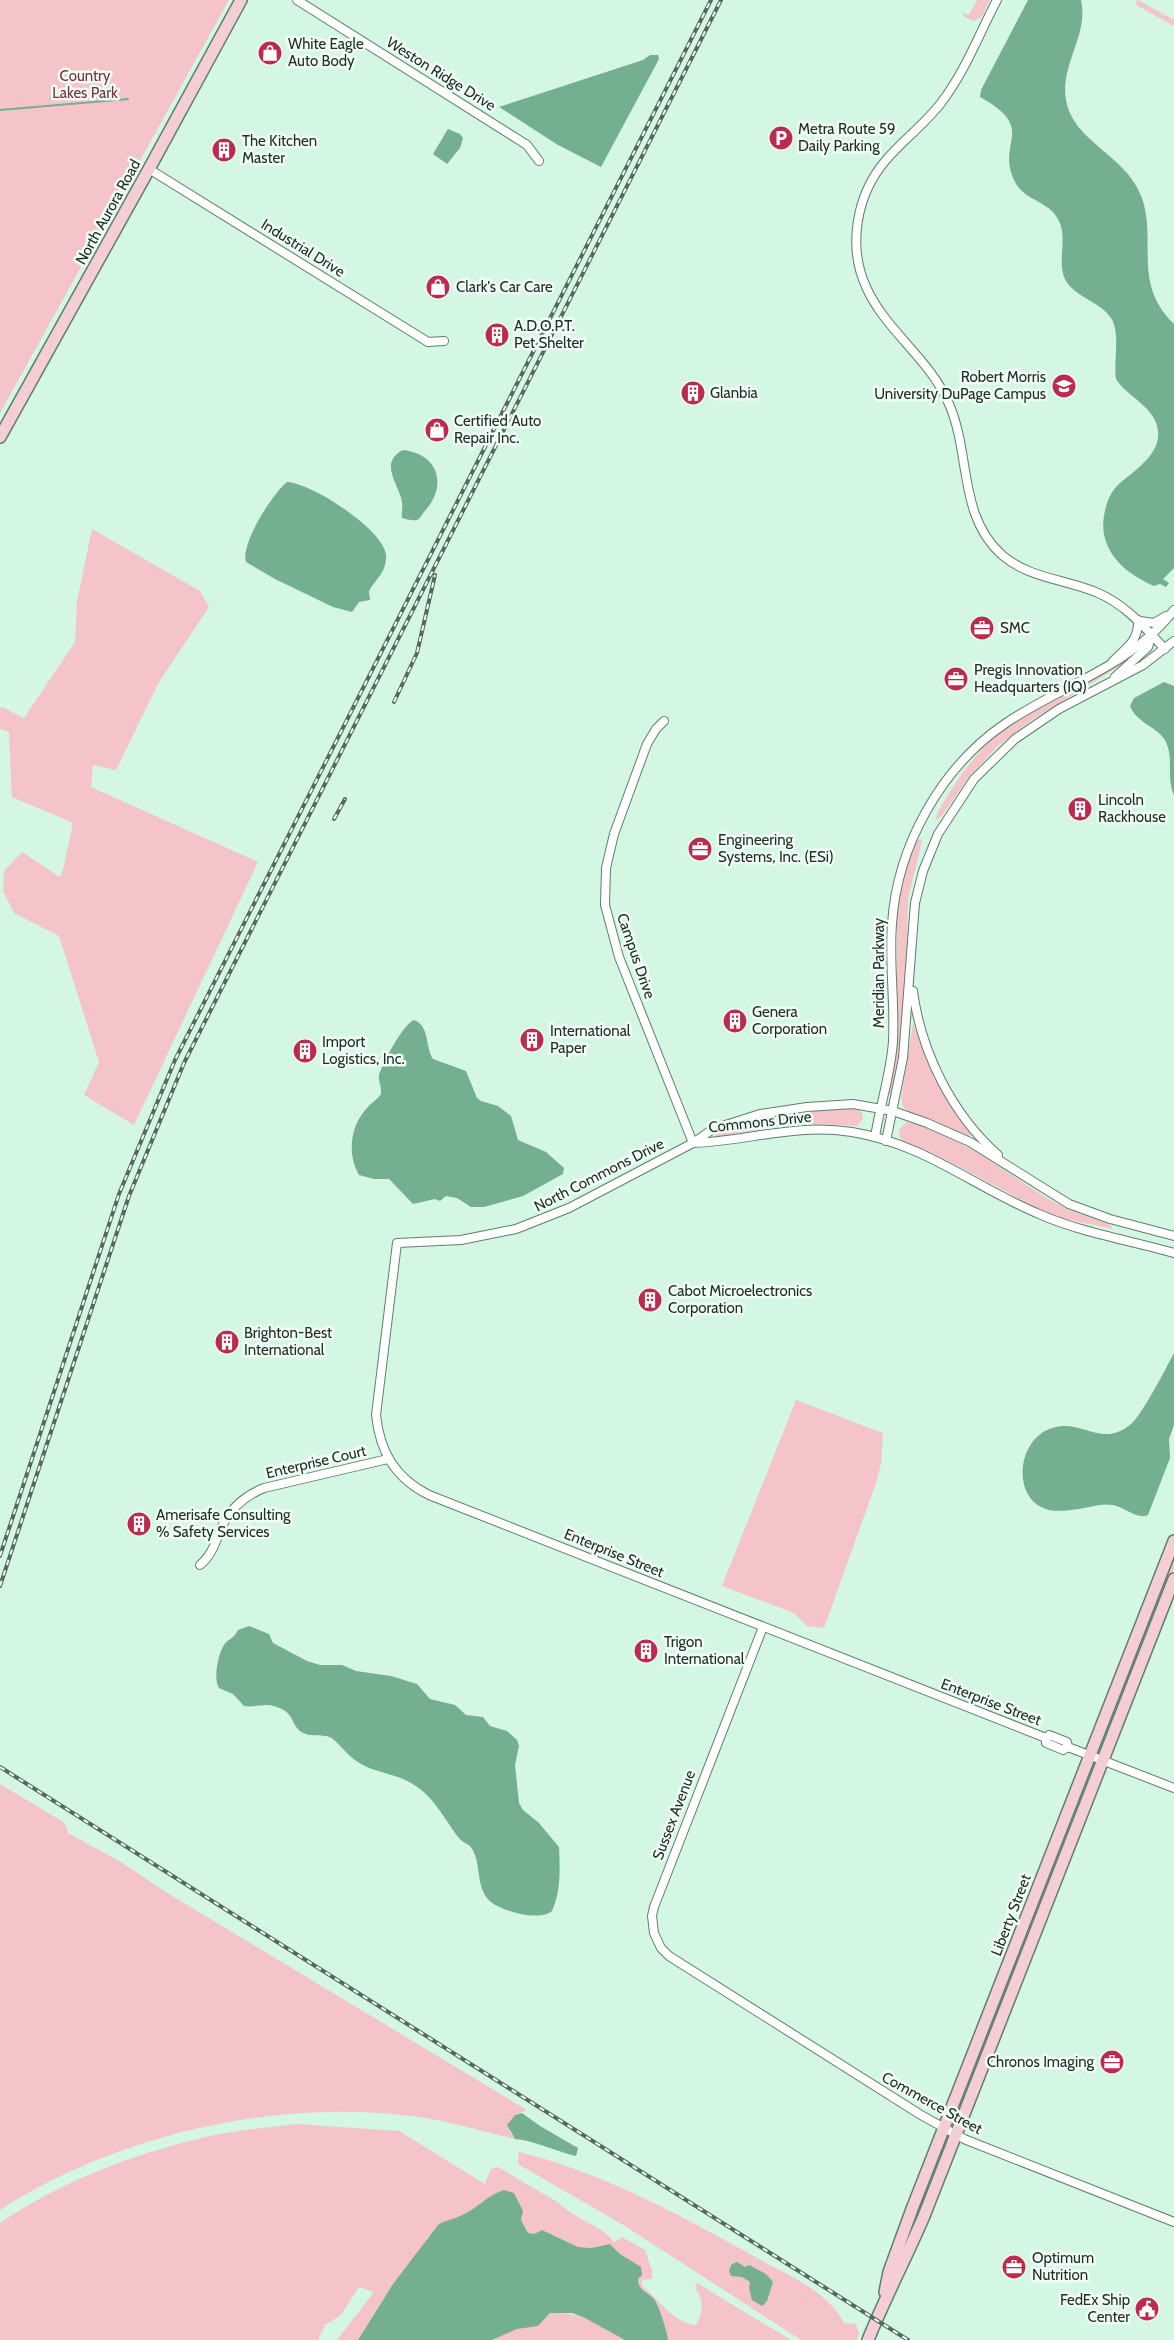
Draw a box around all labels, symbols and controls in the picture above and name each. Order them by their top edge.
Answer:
street label: Weston Ridge Drive [383,33,499,115]
place label: White Eagle Auto Body [288,35,364,70]
shop icon: White Eagle Auto Body [257,40,283,66]
park label: Country Lakes Park [52,67,118,102]
place label: Metra Route 59 Daily Parking [798,120,896,155]
parking icon: Metra Route 59 Daily Parking [768,125,794,151]
place label: The Kitchen Master [242,132,317,167]
building icon: The Kitchen Master [211,137,237,163]
street label: North Aurora Road [72,156,144,268]
street label: Industrial Drive [258,215,348,281]
shop icon: Clark's Car Care [425,274,451,300]
place label: Clark's Car Care [456,278,553,296]
place label: A.D.O.P.T. Pet Shelter [514,317,584,352]
building icon: A.D.O.P.T. Pet Shelter [484,322,510,348]
place label: Robert Morris University DuPage Campus [874,368,1046,403]
school or university icon: Robert Morris University DuPage Campus [1051,373,1077,399]
building icon: Glanbia [680,380,706,406]
place label: Glanbia [710,384,759,402]
place label: Certified Auto Repair Inc. [454,412,541,447]
shop icon: Certified Auto Repair Inc. [424,417,450,443]
office icon: SMC [969,615,995,641]
place label: SMC [1000,619,1030,637]
place label: Pregis Innovation Headquarters (IQ) [974,661,1087,696]
office icon: Pregis Innovation Headquarters (IQ) [943,666,969,692]
place label: Lincoln Rackhouse [1098,791,1166,826]
building icon: Lincoln Rackhouse [1067,796,1093,822]
place label: Engineering Systems, Inc. (ESi) [718,831,834,866]
office icon: Engineering Systems, Inc. (ESi) [687,836,713,862]
street label: Campus Drive [613,911,659,1001]
street label: Meridian Parkway [870,917,888,1028]
place label: Genera Corporation [752,1003,827,1038]
building icon: Genera Corporation [722,1008,748,1034]
place label: International Paper [550,1022,631,1057]
building icon: International Paper [519,1027,545,1053]
place label: Import Logistics, Inc. [322,1033,405,1068]
building icon: Import Logistics, Inc. [292,1038,318,1064]
street label: Commons Drive [708,1108,813,1136]
street label: North Commons Drive [531,1134,667,1216]
place label: Cabot Microelectronics Corporation [668,1282,812,1317]
building icon: Cabot Microelectronics Corporation [637,1287,663,1313]
place label: Brighton-Best International [244,1324,332,1359]
building icon: Brighton-Best International [214,1329,240,1355]
street label: Enterprise Court [264,1442,368,1482]
place label: Amerisafe Consulting % Safety Services [156,1506,291,1541]
building icon: Amerisafe Consulting % Safety Services [126,1511,152,1537]
street label: Enterprise Street [562,1525,666,1581]
place label: Trigon International [664,1633,745,1668]
building icon: Trigon International [633,1638,659,1664]
street label: Enterprise Street [938,1675,1044,1729]
street label: Sussex Avenue [649,1767,699,1862]
street label: Liberty Street [987,1872,1035,1958]
office icon: Chronos Imaging [1099,2049,1125,2075]
place label: Chronos Imaging [987,2053,1095,2071]
street label: Commerce Street [879,2068,985,2138]
place label: Optimum Nutrition [1032,2249,1094,2284]
office icon: Optimum Nutrition [1001,2254,1027,2280]
place label: FedEx Ship Center [1060,2291,1130,2326]
public building icon: FedEx Ship Center [1134,2296,1160,2322]

